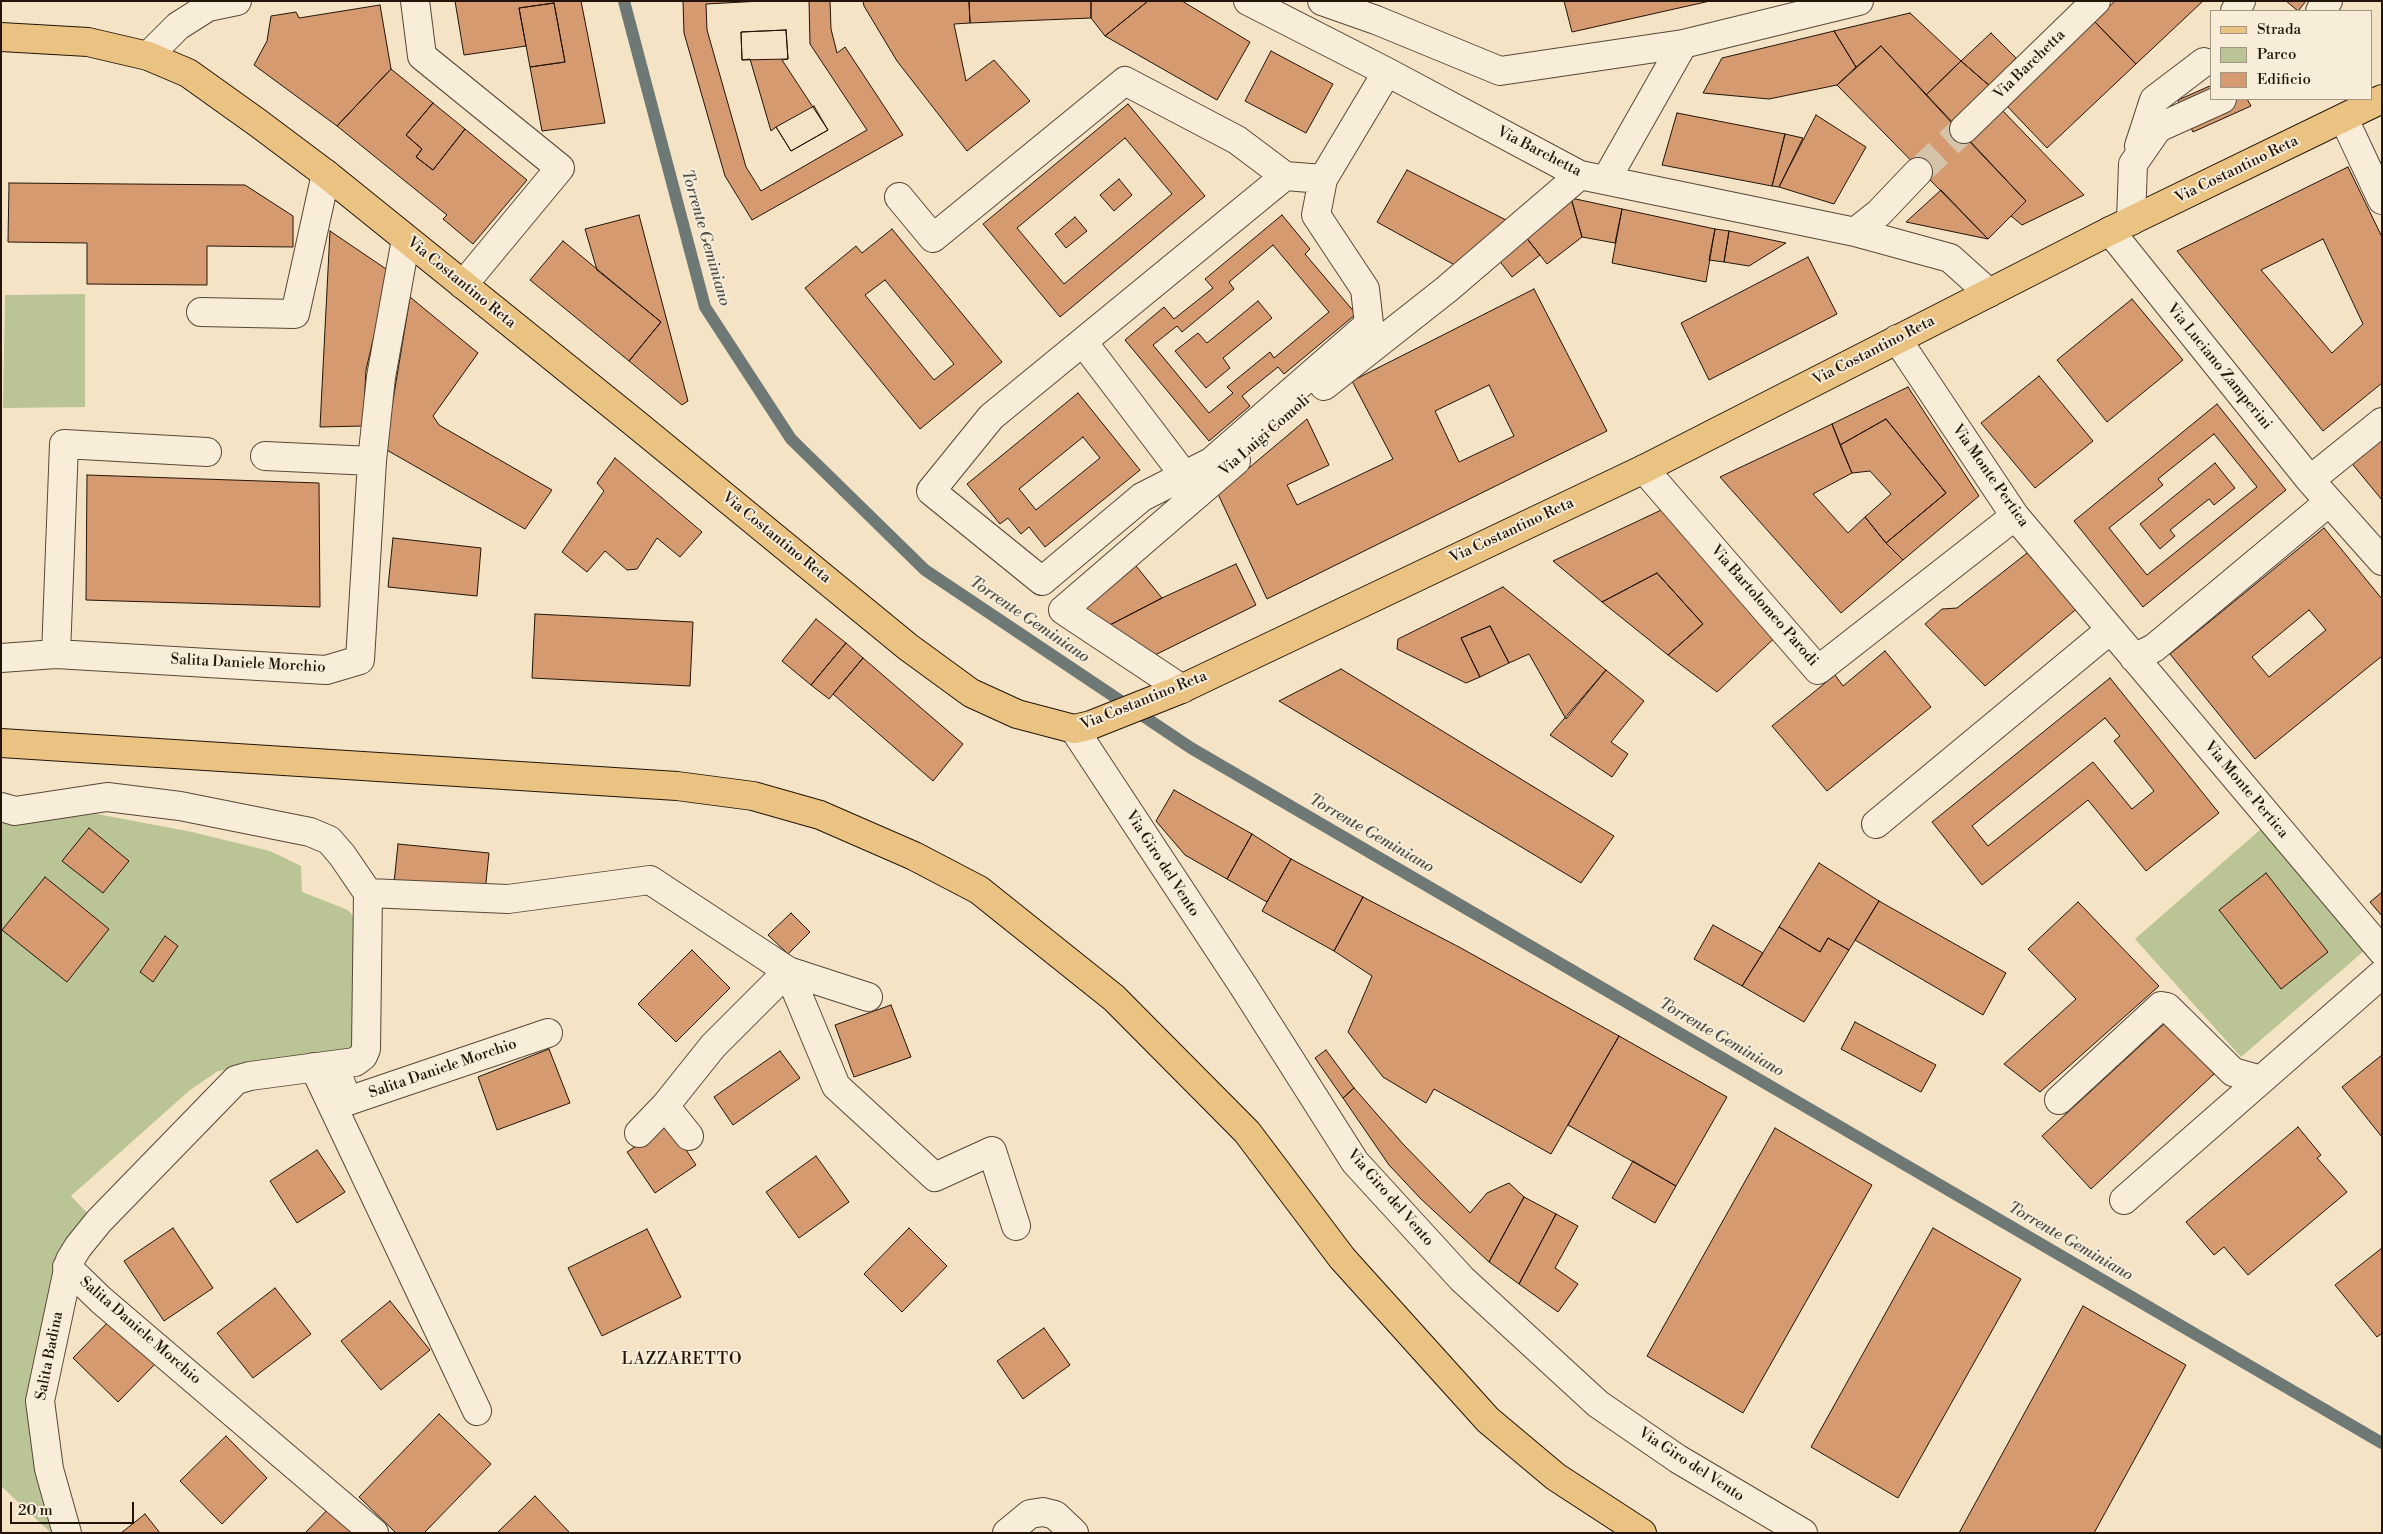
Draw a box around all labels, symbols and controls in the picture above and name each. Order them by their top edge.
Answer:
legend [2210,10,2373,100]
text: Strada [2257,20,2301,39]
street label: Via Barchetta [1991,26,2069,104]
text: Parco [2257,45,2296,64]
text: Edificio [2257,70,2311,89]
street label: Via Barchetta [1494,123,1584,181]
street label: Via Costantino Reta [2173,132,2301,208]
water label: Torrente Geminiano [676,168,734,308]
street label: Via Costantino Reta [403,234,519,332]
street label: Via Luciano Zamperini [2163,300,2275,434]
street label: Via Costantino Reta [1810,312,1938,390]
street label: Via Luigi Comoli [1216,392,1314,480]
street label: Via Monte Pertica [1948,421,2032,531]
street label: Via Costantino Reta [718,489,834,587]
street label: Via Costantino Reta [1447,494,1577,568]
street label: Via Bartolomeo Parodi [1707,542,1821,670]
water label: Torrente Geminiano [965,573,1093,667]
street label: Salita Daniele Morchio [170,651,326,677]
street label: Via Costantino Reta [1078,667,1210,735]
street label: Via Monte Pertica [2200,738,2292,842]
water label: Torrente Geminiano [1305,790,1437,878]
street label: Via Giro del Vento [1121,808,1203,920]
water label: Torrente Geminiano [1655,994,1787,1082]
street label: Salita Daniele Morchio [367,1035,519,1103]
street label: Via Giro del Vento [1343,1146,1437,1250]
water label: Torrente Geminiano [2004,1198,2136,1286]
street label: Salita Daniele Morchio [76,1273,204,1389]
street label: Salita Badina [33,1310,67,1402]
district label: LAZZARETTO [620,1350,744,1370]
street label: Via Giro del Vento [1635,1424,1747,1506]
scale bar [12,1492,136,1524]
text: 20 m [18,1501,53,1520]

